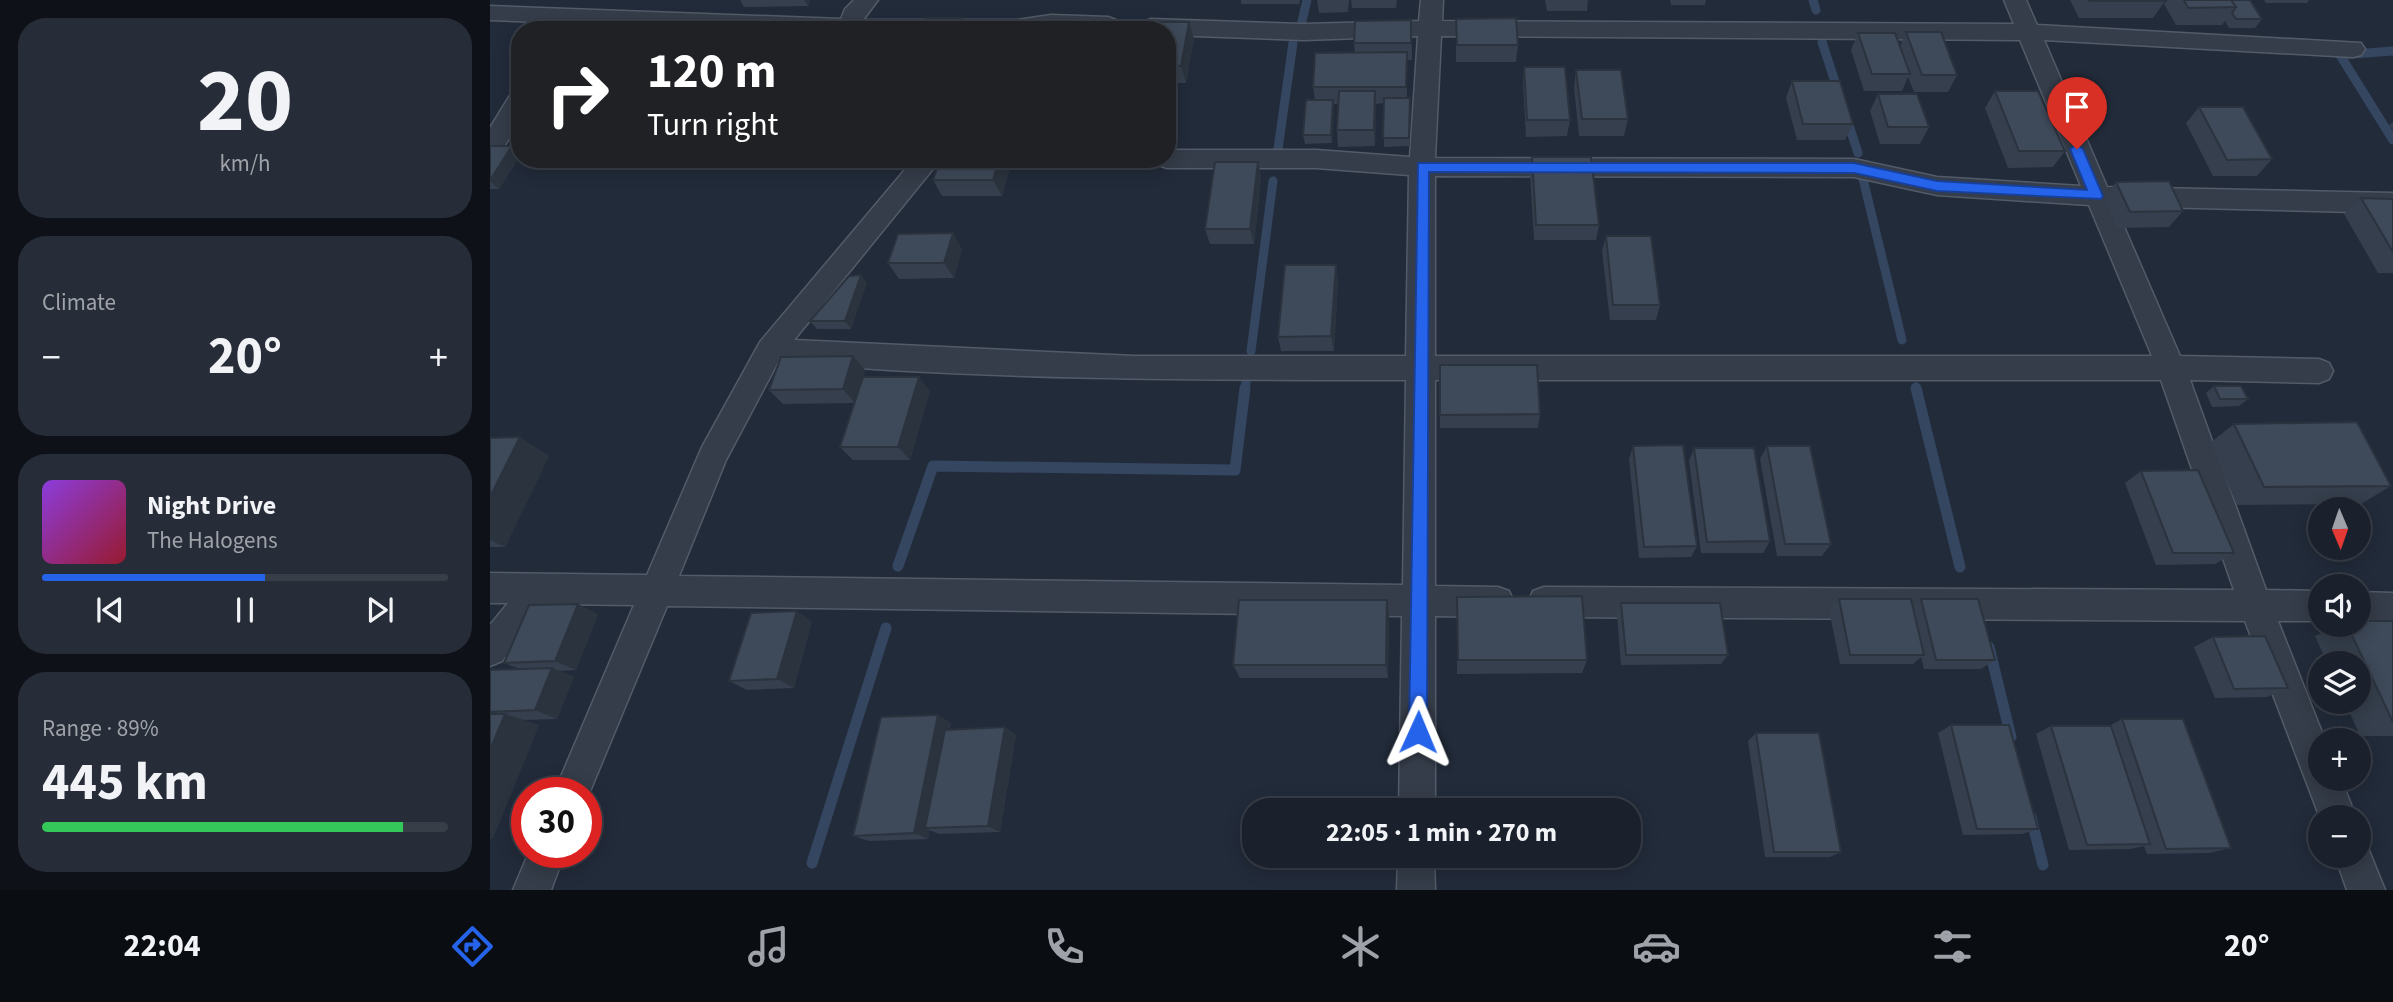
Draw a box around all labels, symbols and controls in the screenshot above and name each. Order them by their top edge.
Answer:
text: 20 [197,37,293,166]
text: 120 m [647,37,776,107]
icon: right [532,49,623,140]
pin [2047,77,2107,149]
icon: arrive [2058,88,2096,126]
text: Turn right [647,102,778,148]
text: km/h [219,147,271,180]
text: Climate [42,286,116,319]
text: 20° [208,320,282,394]
text: − [42,331,61,385]
text: + [429,331,448,385]
text: Night Drive [147,487,276,524]
north arrow [2308,497,2371,560]
map controls [2308,497,2371,868]
text: The Halogens [147,524,278,557]
button: sound [2308,574,2371,637]
icon: previous [91,591,129,629]
icon: pause [226,591,264,629]
icon: next [361,591,399,629]
button: layers [2308,651,2371,714]
position arrow [1381,695,1455,769]
text: Range · 89% [42,712,159,745]
button: + [2308,728,2371,791]
text: 445 km [42,746,208,820]
speed limit sign: 30 [511,777,602,868]
button: − [2308,805,2371,868]
text: 22:05 · 1 min · 270 m [1326,814,1557,851]
icon: directions [448,922,497,971]
icon: music [744,922,793,971]
icon: phone [1040,922,1089,971]
icon: climate [1336,922,1385,971]
icon: car [1632,922,1681,971]
icon: filters [1928,922,1977,971]
text: 22:04 [124,923,201,969]
text: 20° [2224,923,2269,969]

